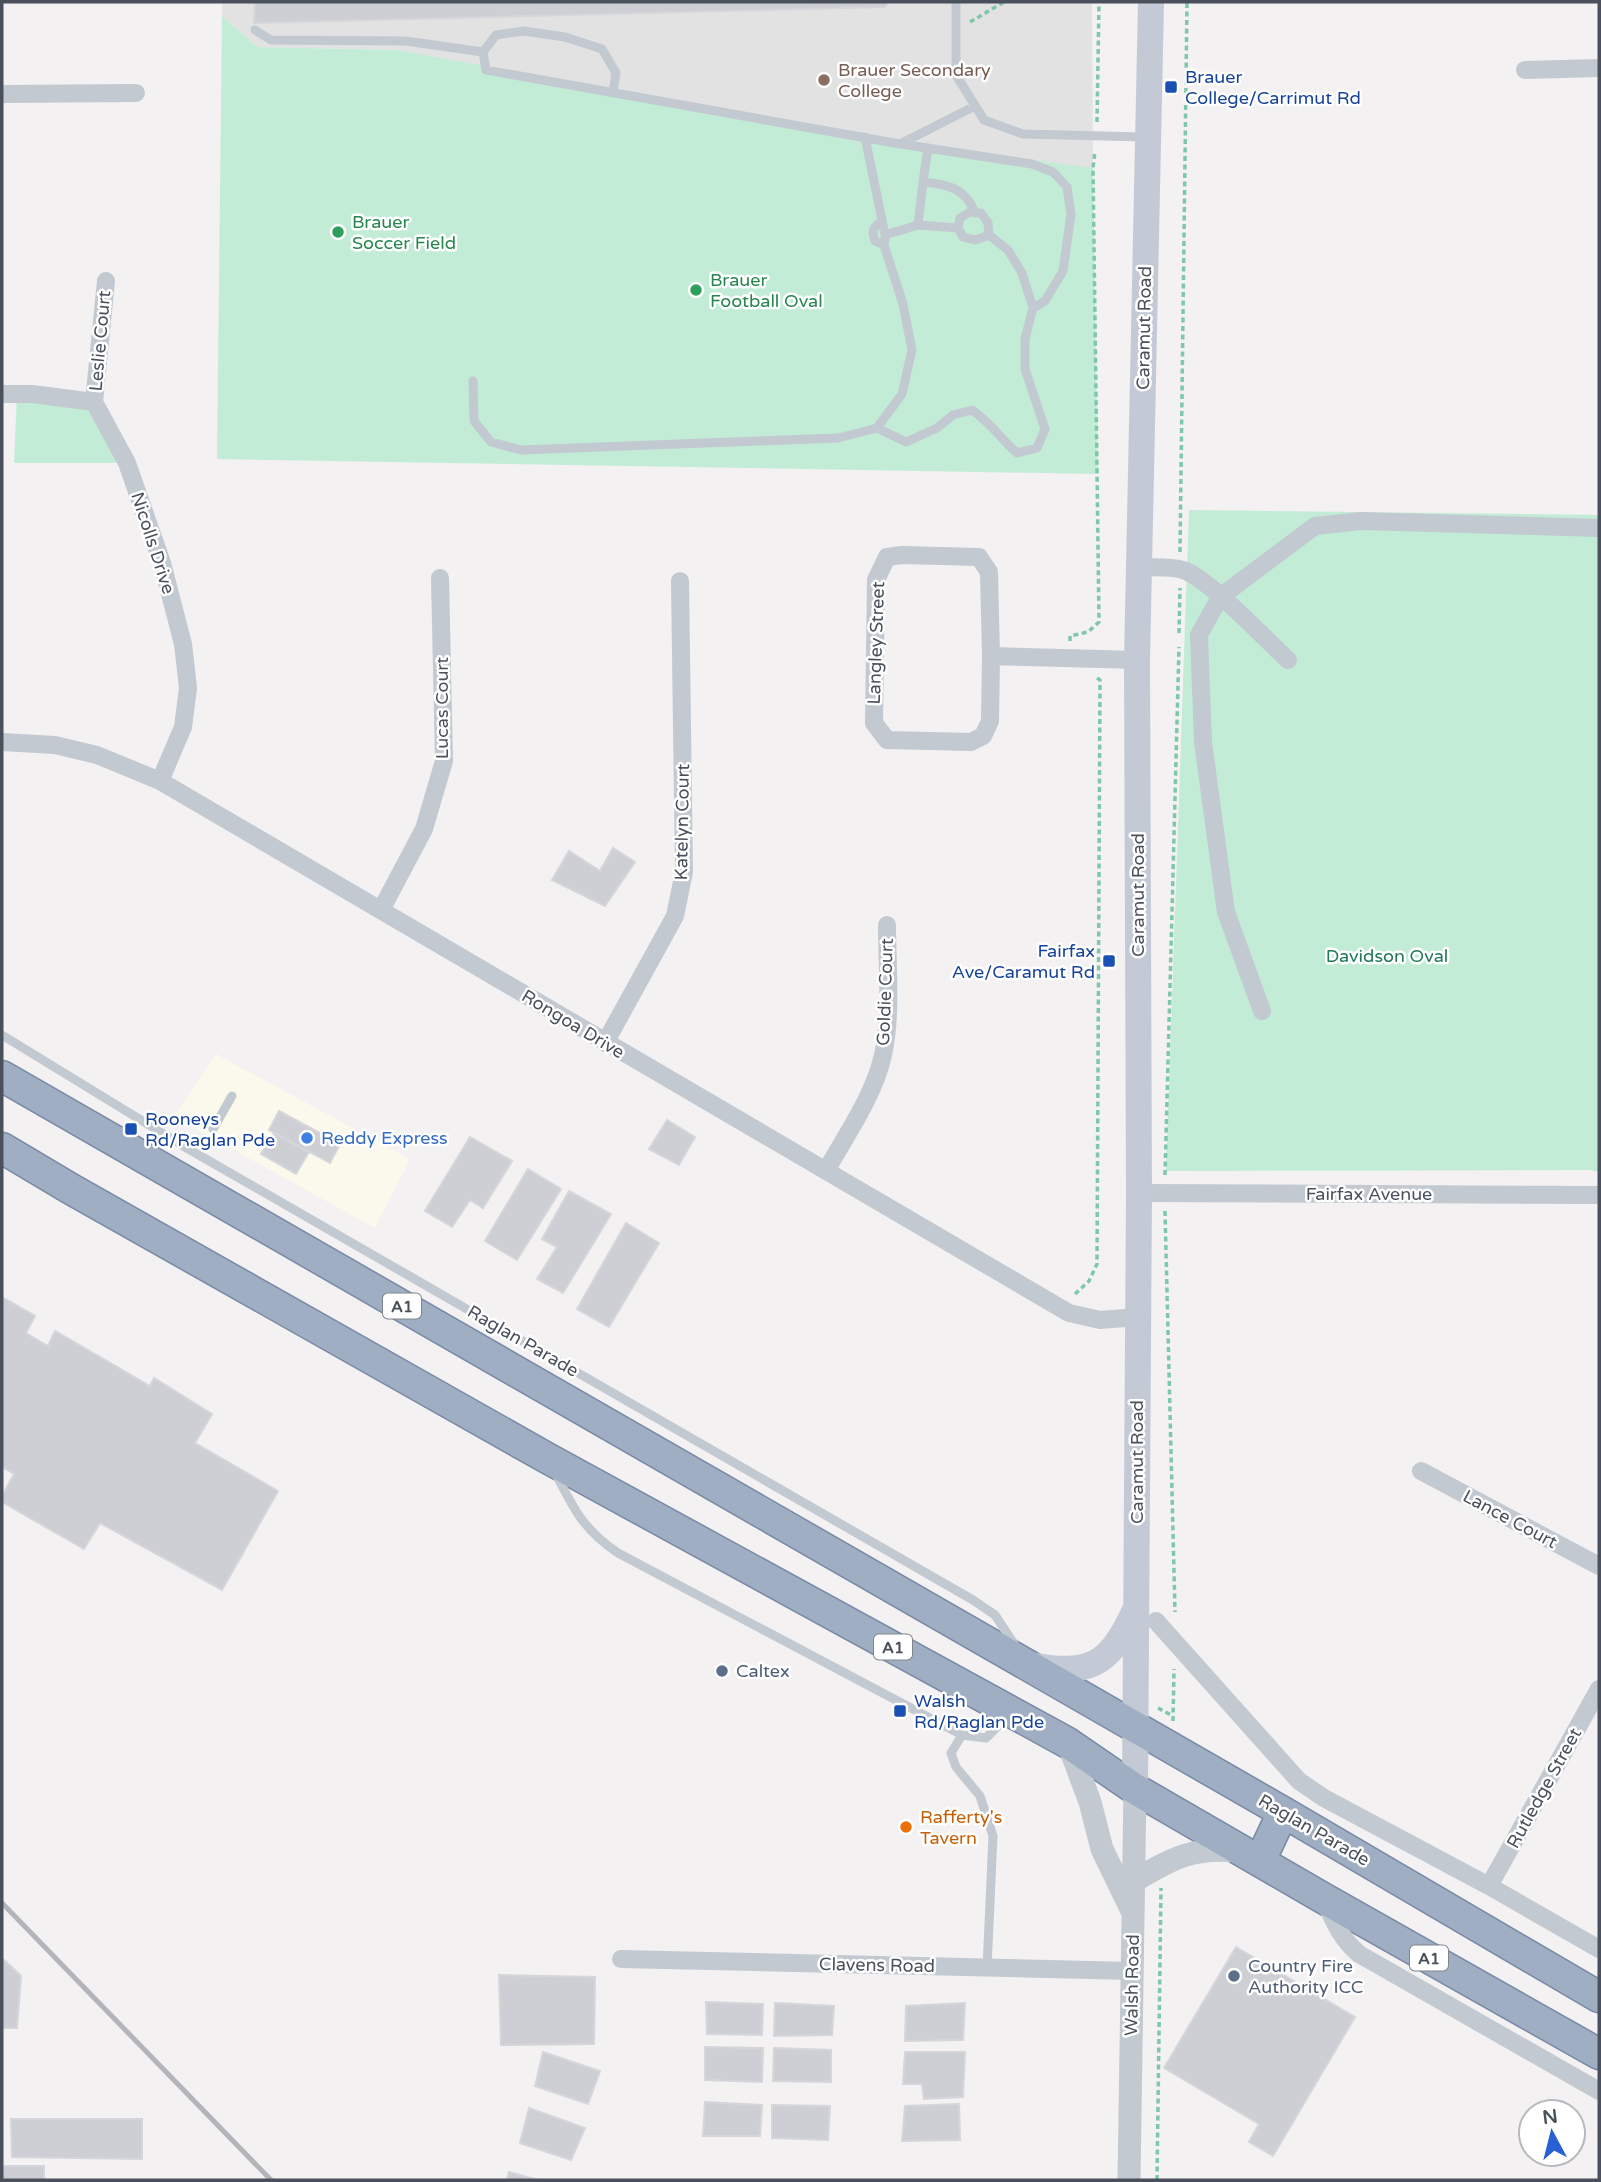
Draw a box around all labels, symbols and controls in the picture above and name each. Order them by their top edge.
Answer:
place label: Brauer Secondary College [838,59,991,102]
place label: Brauer College/Carrimut Rd [1185,66,1361,109]
marker: Brauer Secondary College [816,72,832,88]
marker: Brauer College/Carrimut Rd [1163,79,1179,95]
place label: Brauer Soccer Field [352,211,456,254]
marker: Brauer Soccer Field [330,224,346,240]
street label: Caramut Road [1132,266,1156,390]
place label: Brauer Football Oval [710,269,823,312]
marker: Brauer Football Oval [688,282,704,298]
street label: Leslie Court [85,290,115,392]
street label: Nicolls Drive [126,489,180,597]
street label: Langley Street [863,581,889,705]
street label: Lucas Court [431,657,453,759]
street label: Katelyn Court [670,763,694,880]
street label: Caramut Road [1127,833,1149,957]
street label: Goldie Court [872,938,898,1046]
place label: Fairfax Ave/Caramut Rd [952,940,1095,983]
park label: Davidson Oval [1326,945,1448,967]
marker: Fairfax Ave/Caramut Rd [1101,953,1117,969]
street label: Rongoa Drive [518,985,628,1063]
place label: Rooneys Rd/Raglan Pde [145,1108,275,1151]
marker: Rooneys Rd/Raglan Pde [123,1121,139,1137]
place label: Reddy Express [321,1127,448,1149]
marker: Reddy Express [299,1130,315,1146]
street label: Fairfax Avenue [1306,1183,1432,1205]
road number: A1 [383,1294,421,1318]
street label: Raglan Parade [463,1300,583,1382]
street label: Caramut Road [1126,1400,1148,1524]
street label: Lance Court [1459,1485,1561,1553]
road number: A1 [874,1634,912,1660]
place label: Caltex [736,1660,790,1682]
marker: Caltex [714,1663,730,1679]
place label: Walsh Rd/Raglan Pde [914,1690,1044,1733]
marker: Walsh Rd/Raglan Pde [892,1703,908,1719]
street label: Rutledge Street [1502,1724,1586,1852]
street label: Raglan Parade [1254,1789,1374,1871]
place label: Rafferty's Tavern [920,1806,1002,1849]
marker: Rafferty's Tavern [898,1819,914,1835]
street label: Walsh Road [1120,1934,1144,2036]
road number: A1 [1410,1946,1448,1970]
street label: Clavens Road [819,1953,935,1977]
place label: Country Fire Authority ICC [1248,1955,1363,1998]
marker: Country Fire Authority ICC [1226,1968,1242,1984]
north arrow [1517,2098,1587,2168]
text: N [1541,2105,1559,2129]

